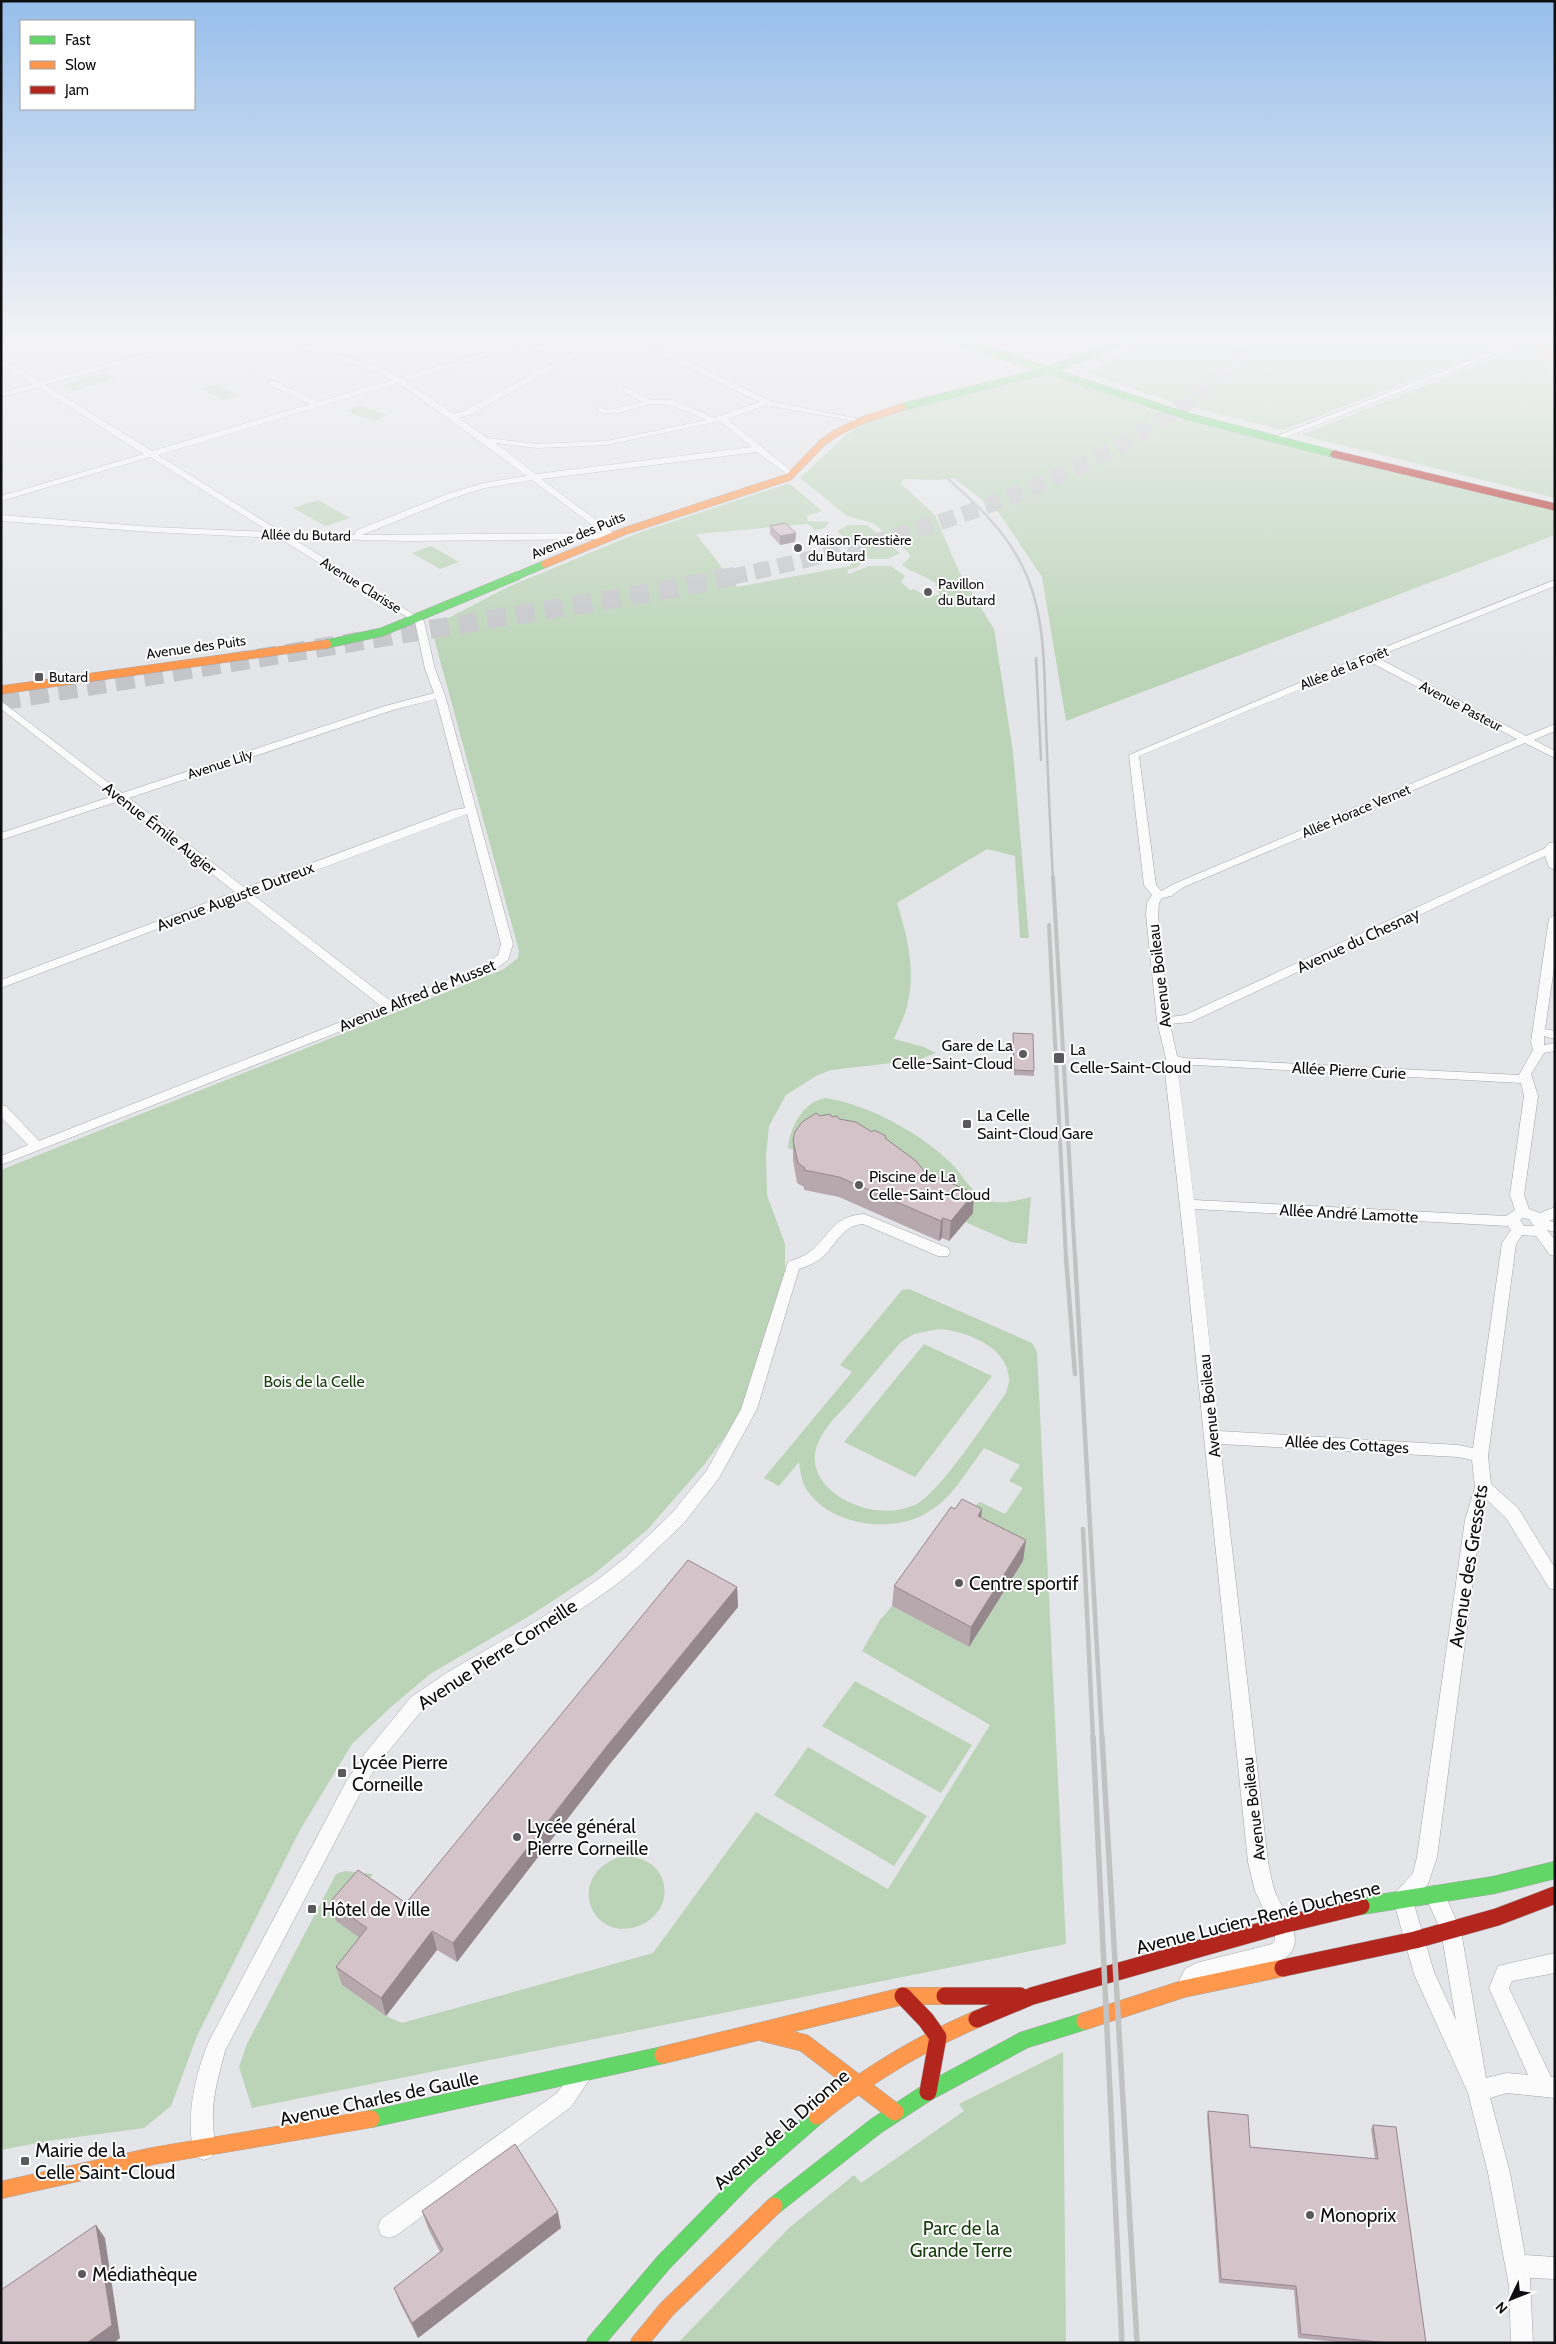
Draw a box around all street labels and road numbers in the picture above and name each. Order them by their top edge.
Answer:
street label: Avenue des Puits [528,507,628,563]
street label: Allée du Butard [261,525,351,545]
street label: Avenue Clarisse [317,553,405,617]
street label: Avenue des Puits [145,631,247,663]
street label: Allée de la Forêt [1297,642,1391,694]
street label: Avenue Pasteur [1416,677,1506,736]
street label: Avenue Lily [185,745,255,783]
street label: Avenue Émile Augier [99,778,221,879]
street label: Allée Horace Vernet [1299,780,1413,842]
street label: Avenue Auguste Dutreux [154,858,317,935]
street label: Avenue du Chesnay [1294,904,1422,977]
street label: Avenue Boileau [1144,923,1175,1029]
street label: Avenue Alfred de Musset [336,955,499,1036]
street label: Allée Pierre Curie [1291,1058,1406,1083]
street label: Allée André Lamotte [1279,1200,1419,1227]
street label: Avenue Boileau [1195,1353,1224,1459]
street label: Allée des Cottages [1285,1432,1410,1457]
street label: Avenue des Gressets [1444,1483,1493,1649]
street label: Avenue Pierre Corneille [413,1594,582,1715]
street label: Avenue Boileau [1238,1756,1269,1862]
street label: Avenue Lucien-René Duchesne [1134,1876,1383,1959]
street label: Avenue de la Drionne [709,2064,854,2195]
street label: Avenue Charles de Gaulle [277,2066,481,2131]

